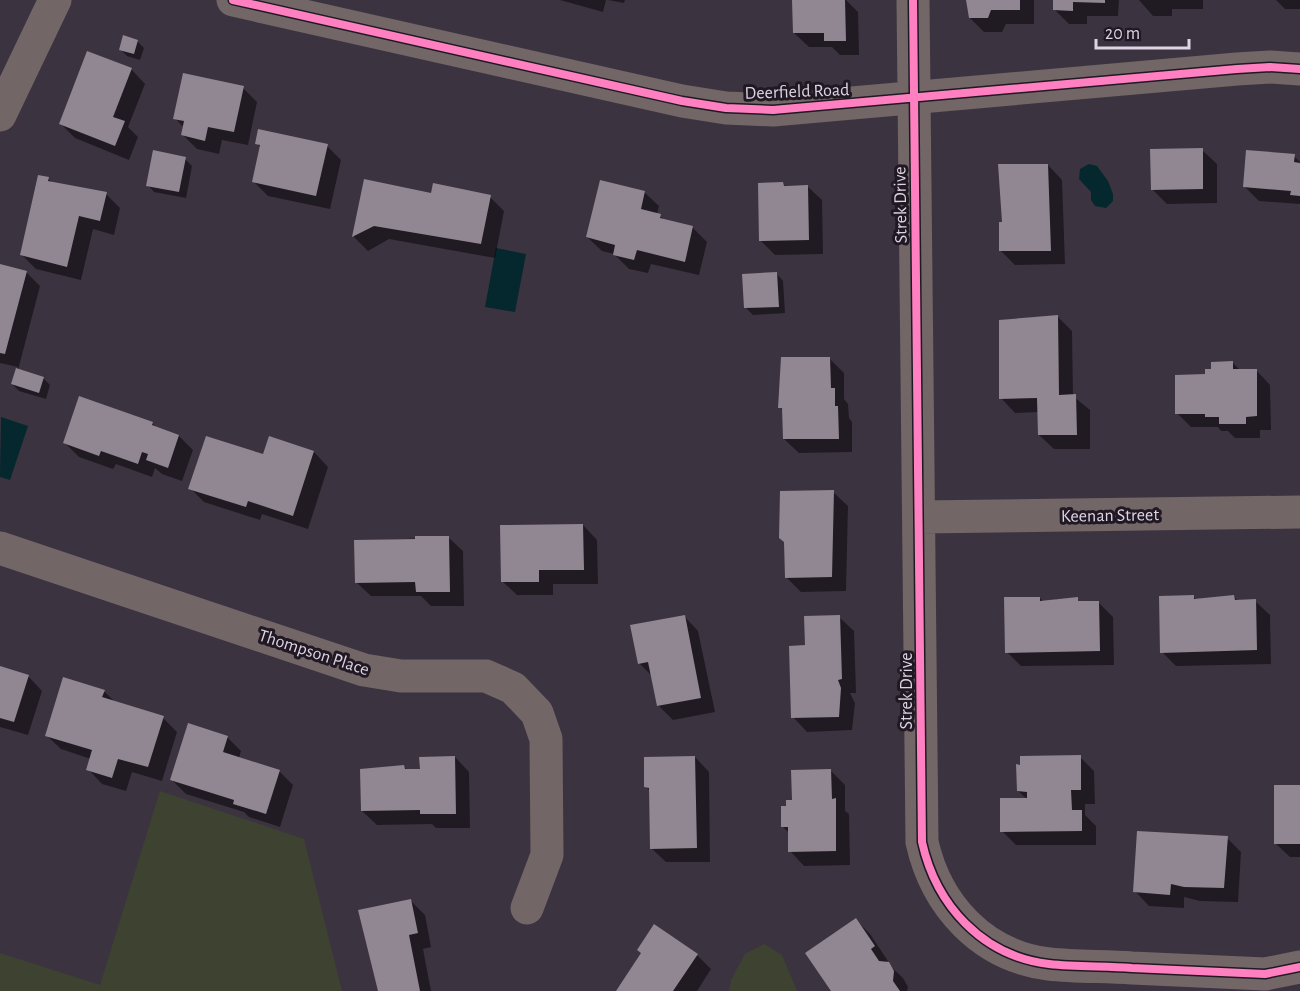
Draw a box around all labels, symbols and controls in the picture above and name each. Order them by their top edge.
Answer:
scale bar [1096,12,1189,50]
text: 20 m [1105,25,1140,43]
street label: Deerfield Road [744,81,850,103]
street label: Strek Drive [891,166,911,244]
street label: Keenan Street [1061,506,1159,526]
street label: Thompson Place [256,627,371,679]
street label: Strek Drive [898,653,916,729]

